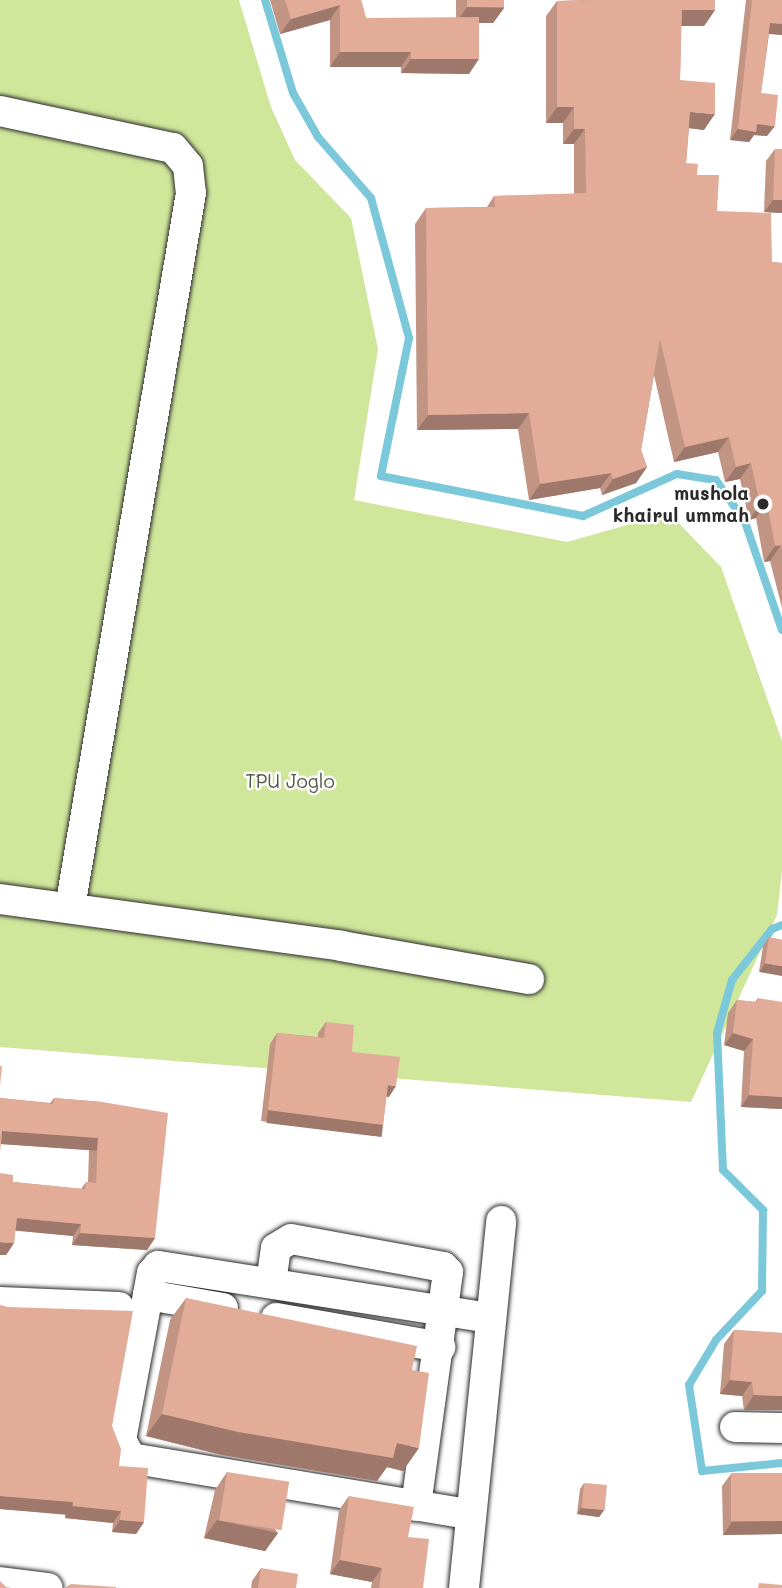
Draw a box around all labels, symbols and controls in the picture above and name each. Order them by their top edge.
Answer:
place label: mushola khairul ummah [613,482,749,526]
marker: mushola khairul ummah [755,496,771,512]
park label: TPU Joglo [245,770,335,792]

